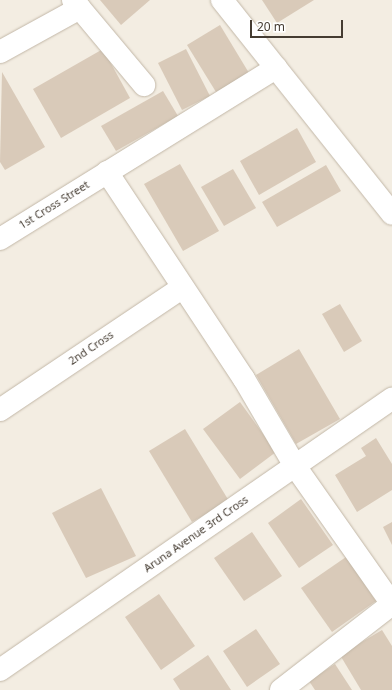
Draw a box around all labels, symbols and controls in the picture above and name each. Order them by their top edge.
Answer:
scale bar [252,12,345,38]
text: 20 m [257,18,285,35]
street label: 1st Cross Street [16,178,92,232]
street label: 2nd Cross [66,328,116,368]
street label: Aruna Avenue 3rd Cross [141,493,251,575]

